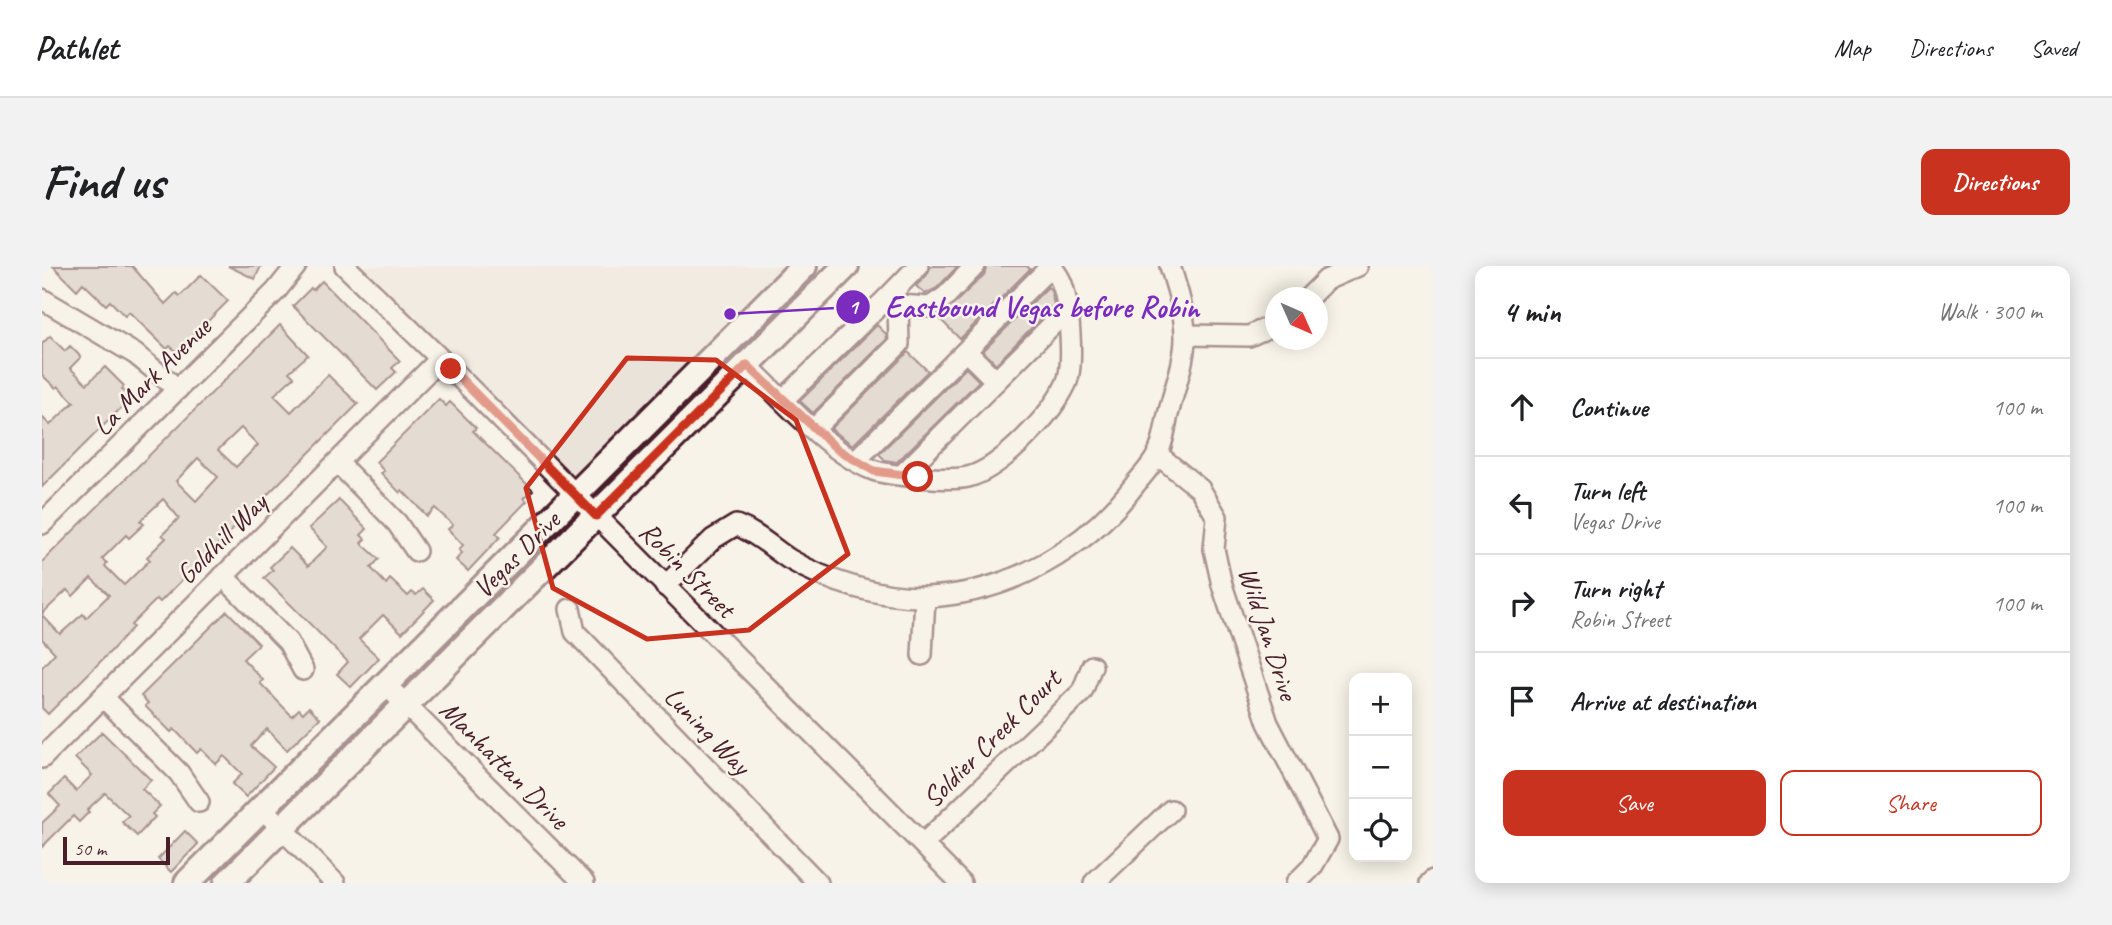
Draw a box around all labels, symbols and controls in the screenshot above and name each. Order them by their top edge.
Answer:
text: Pathlet [35,27,118,69]
text: Map [1834,33,1871,63]
text: Directions [1909,33,1992,63]
text: Saved [2030,33,2077,63]
button: Directions [1921,149,2070,215]
text: Find us [42,151,164,213]
callout: Eastbound Vegas before Robin [836,281,1213,332]
north arrow [1265,287,1328,350]
text: Eastbound Vegas before Robin [885,288,1201,326]
text: 4 min [1503,293,1560,331]
text: 1 [848,294,860,320]
text: Walk · 300 m [1938,297,2042,326]
street label: La Mark Avenue [85,308,219,443]
route end [435,353,466,384]
icon: ahead [1503,388,1541,426]
text: Continue [1570,391,1648,424]
text: 100 m [1993,393,2042,422]
route start [902,461,933,492]
text: Turn left [1570,474,1645,507]
street label: Goldhill Way [168,484,276,591]
icon: left [1503,486,1541,524]
text: 100 m [1993,491,2042,520]
street label: Vegas Drive [465,502,569,605]
text: Vegas Drive [1570,507,1660,536]
street label: Robin Street [632,514,745,627]
street label: Wild Jan Drive [1231,562,1307,706]
text: Turn right [1570,572,1661,605]
icon: right [1503,584,1541,622]
text: 100 m [1993,589,2042,618]
text: Robin Street [1570,605,1670,634]
street label: Soldier Creek Court [915,660,1070,815]
map controls [1349,673,1412,862]
button: + [1349,673,1412,736]
street label: Luning Way [657,679,760,784]
icon: arrive [1503,682,1541,720]
text: Arrive at destination [1570,685,1756,718]
street label: Manhattan Drive [433,692,578,838]
button: − [1349,736,1412,799]
button: Save [1503,770,1766,836]
button: Share [1780,770,2042,836]
button: locate [1349,799,1412,862]
scale bar [63,834,170,866]
text: 50 m [74,837,106,861]

